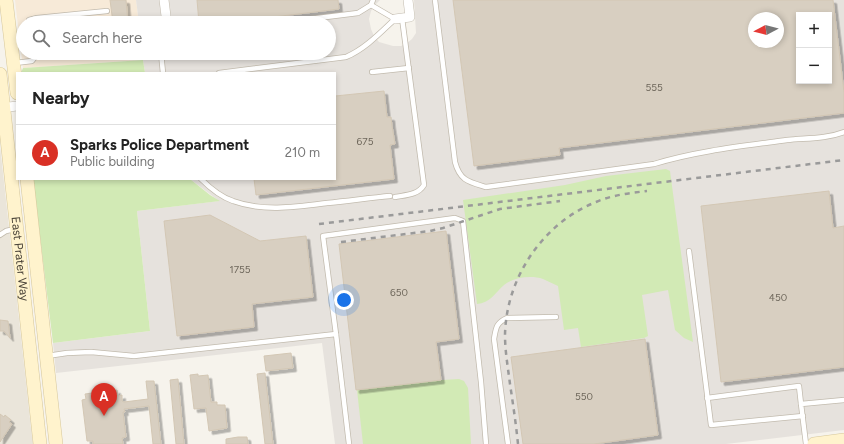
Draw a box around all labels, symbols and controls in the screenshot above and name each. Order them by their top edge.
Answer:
north arrow [748,12,784,48]
map controls [796,12,832,84]
button: + [796,12,832,48]
search box [16,16,336,60]
icon: search [30,27,52,49]
text: Search here [62,29,142,47]
button: − [796,48,832,84]
house number: 555 [645,81,663,94]
text: Nearby [32,88,90,108]
house number: 675 [357,135,374,148]
text: Sparks Police Department [70,136,249,154]
text: A [40,145,50,160]
text: 210 m [285,145,320,160]
text: Public building [70,154,155,169]
street label: East Prater Way [8,216,32,303]
house number: 1755 [230,263,251,276]
house number: 650 [390,286,408,299]
your location [334,290,354,310]
house number: 450 [769,291,787,304]
pin: A [91,383,117,416]
house number: 550 [575,390,593,403]

